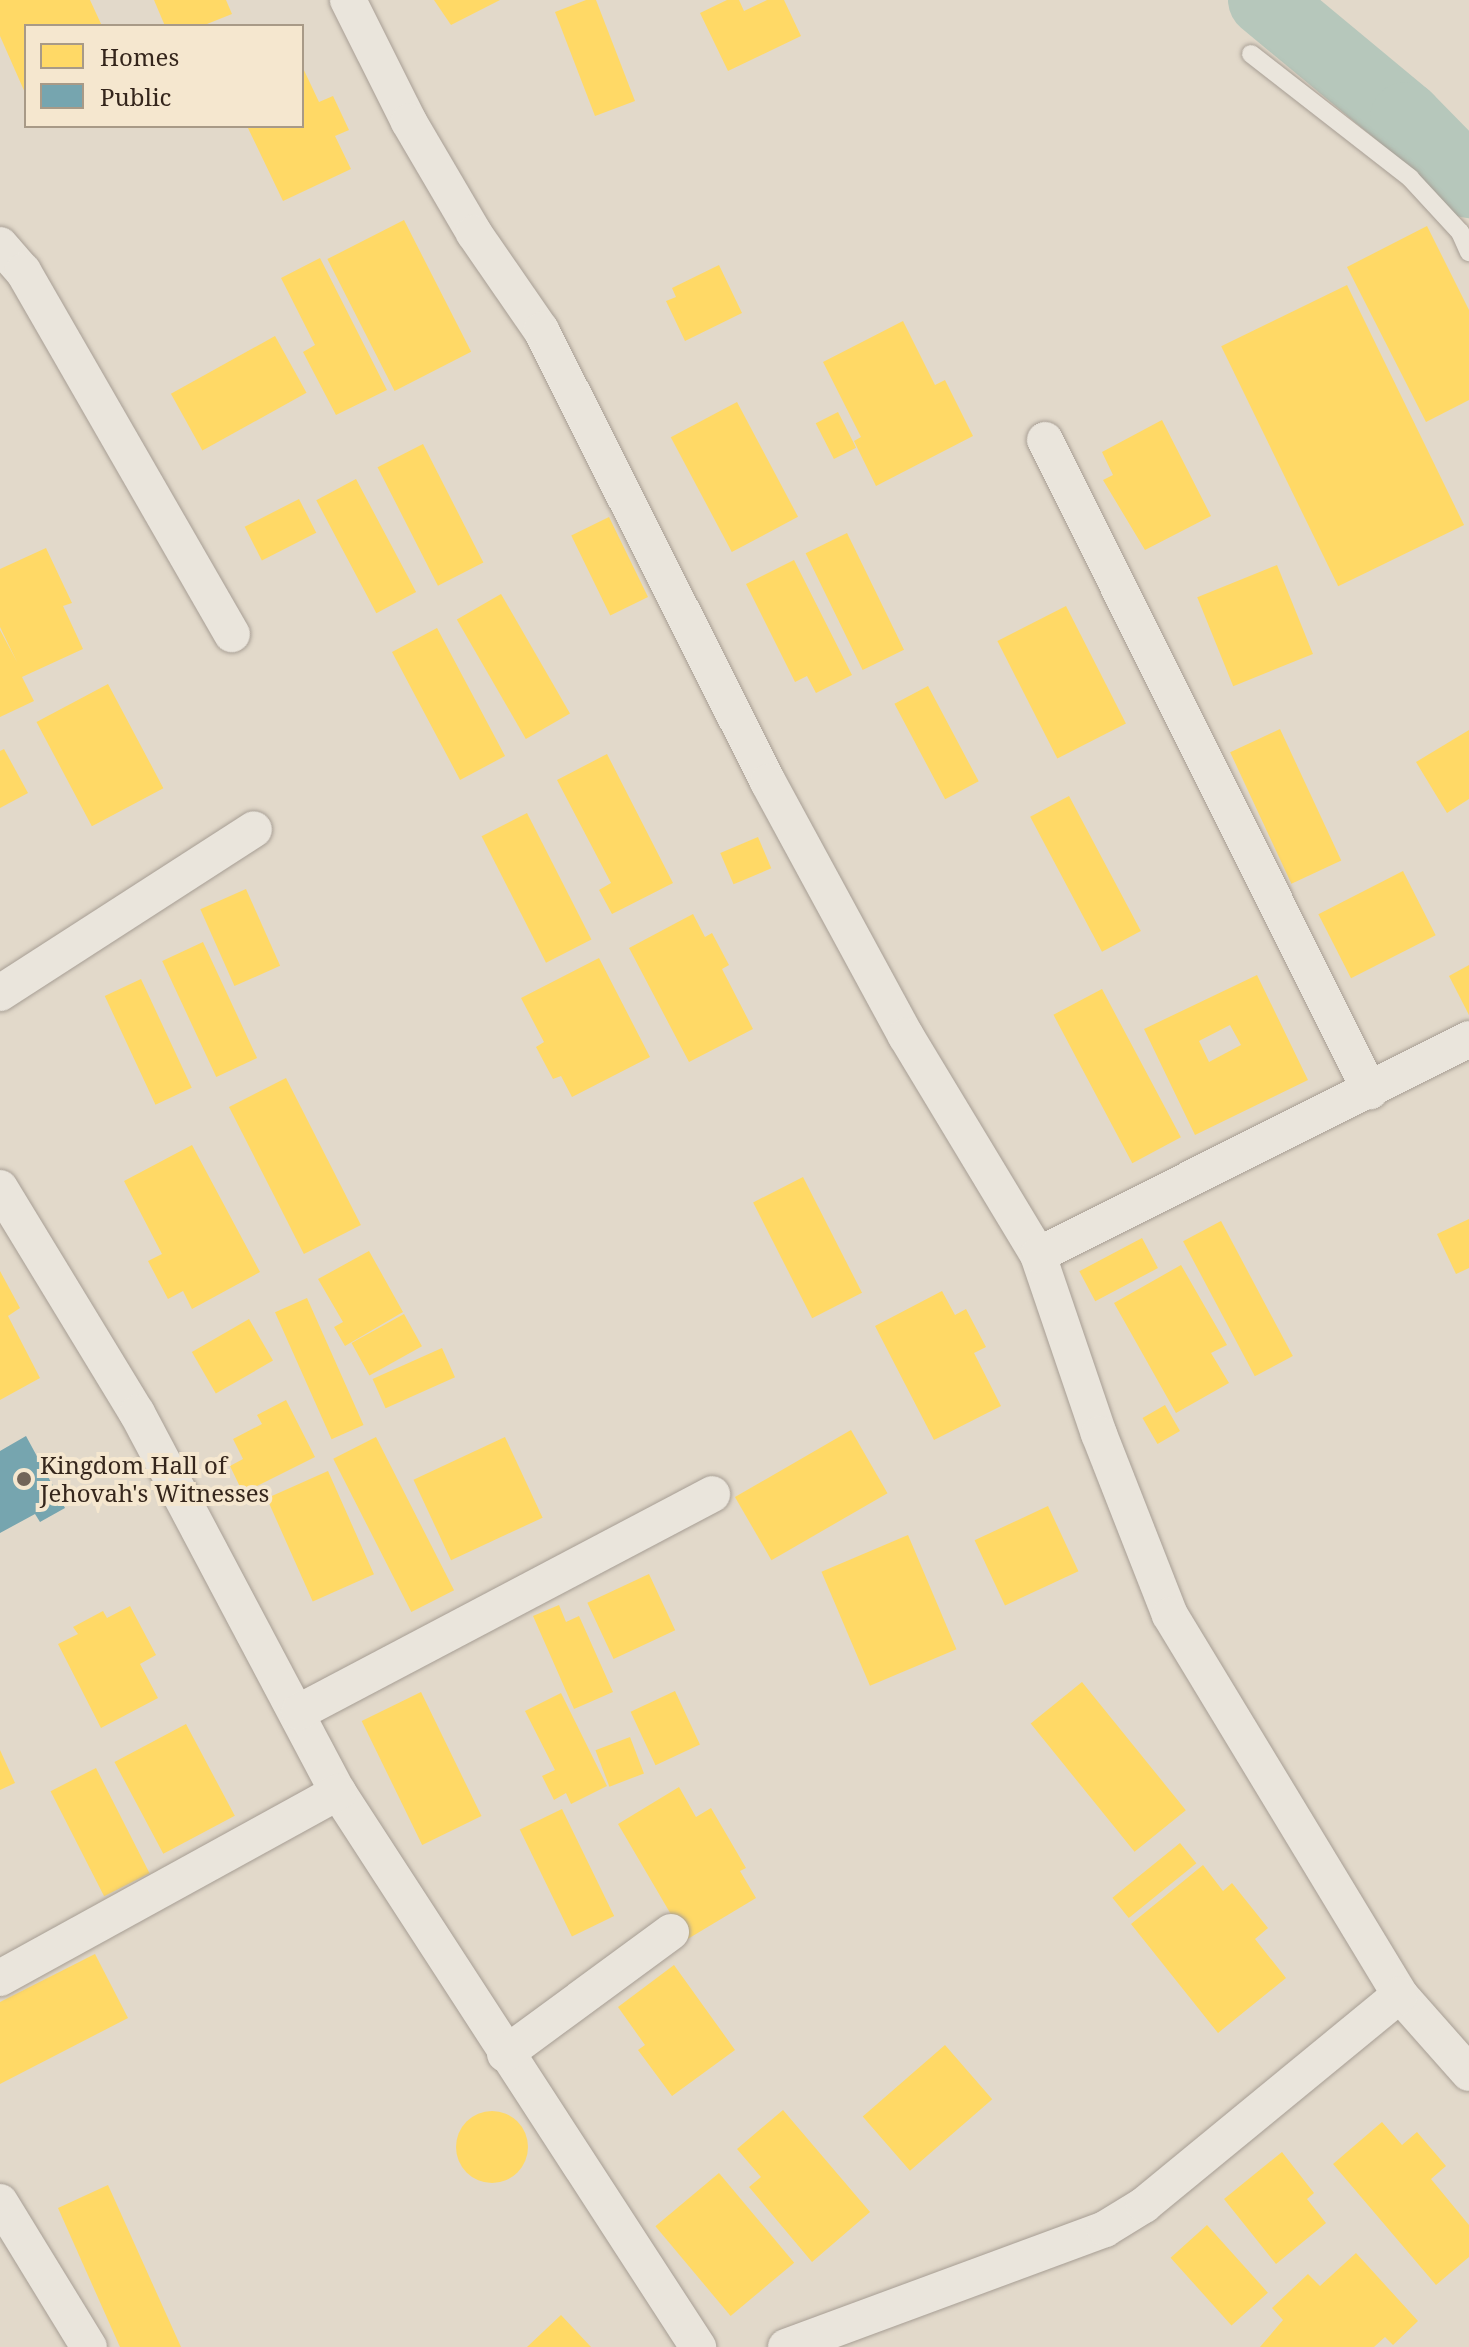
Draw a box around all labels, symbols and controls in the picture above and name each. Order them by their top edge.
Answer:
legend [24,24,304,128]
text: Homes [100,40,179,73]
text: Public [100,80,171,113]
place label: Kingdom Hall of Jehovah's Witnesses [40,1451,269,1507]
marker: Kingdom Hall of Jehovah's Witnesses [15,1470,33,1488]

